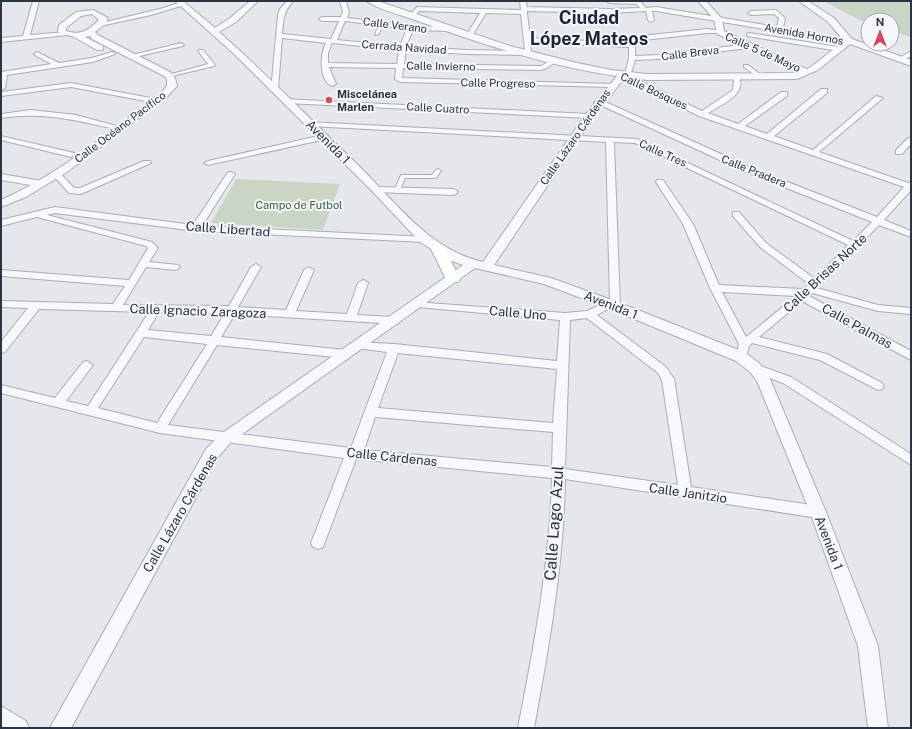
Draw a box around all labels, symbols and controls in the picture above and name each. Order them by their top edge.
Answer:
district label: Ciudad López Mateos [530,7,648,49]
north arrow [860,12,900,52]
street label: Calle Verano [362,15,428,35]
text: N [876,16,884,28]
street label: Avenida Hornos [763,21,845,47]
street label: Calle 5 de Mayo [723,30,803,74]
street label: Cerrada Navidad [361,38,447,56]
street label: Calle Breva [661,44,719,62]
street label: Calle Invierno [406,59,476,73]
street label: Calle Bosques [619,70,690,112]
street label: Calle Progreso [460,76,536,90]
street label: Calle Lázaro Cárdenas [537,87,613,187]
place label: Miscelánea Marlen [337,88,397,113]
street label: Calle Océano Pacífico [72,89,168,165]
marker: Miscelánea Marlen [324,95,334,105]
street label: Calle Cuatro [406,100,470,116]
street label: Avenida 1 [303,117,353,167]
street label: Calle Tres [637,137,689,169]
street label: Calle Pradera [720,153,788,189]
park label: Campo de Futbol [256,199,342,211]
street label: Calle Libertad [185,219,271,239]
street label: Calle Brisas Norte [780,231,870,315]
street label: Avenida 1 [582,288,640,322]
street label: Calle Ignacio Zaragoza [129,301,267,321]
street label: Calle Palmas [819,301,895,351]
street label: Calle Uno [489,303,547,323]
street label: Calle Cárdenas [346,445,438,469]
street label: Calle Lázaro Cárdenas [140,451,220,575]
street label: Calle Lago Azul [541,465,568,581]
street label: Calle Janitzio [648,480,728,506]
street label: Avenida 1 [812,514,846,572]

